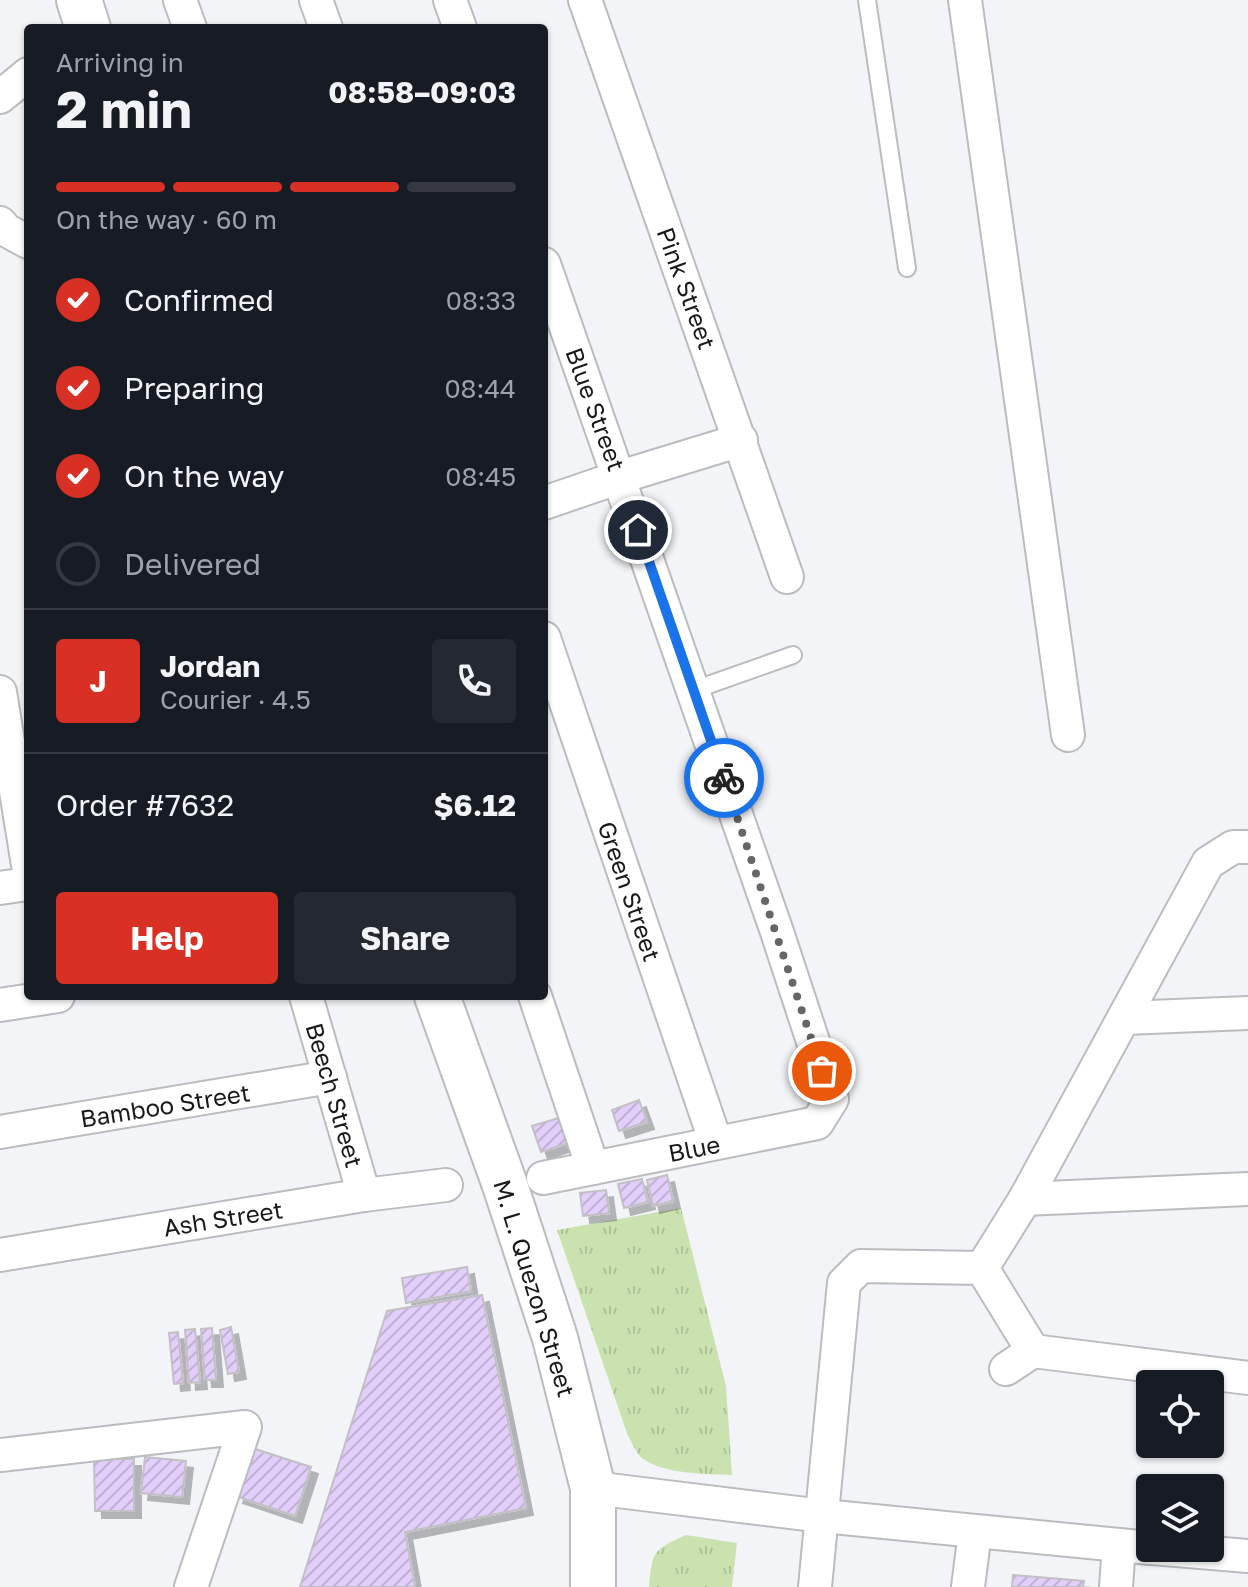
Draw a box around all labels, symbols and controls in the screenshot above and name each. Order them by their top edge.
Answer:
text: Arriving in [56,47,184,78]
text: 08:58–09:03 [328,74,516,110]
text: 2 min [56,77,192,139]
text: On the way · 60 m [56,204,277,235]
street label: Pink Street [652,223,722,353]
icon: check [56,278,100,322]
text: Confirmed [124,282,274,318]
text: 08:33 [446,285,516,316]
street label: Blue Street [560,343,632,475]
icon: check [56,366,100,410]
text: Preparing [124,370,265,406]
text: 08:44 [444,373,516,404]
icon: check [56,454,100,498]
text: On the way [124,458,284,494]
text: 08:45 [445,461,516,492]
pin [604,496,672,564]
icon: home [616,508,660,552]
text: Delivered [124,546,261,582]
button: phone [432,639,516,723]
text: Jordan [160,648,260,684]
text: J [89,663,107,699]
text: Courier · 4.5 [160,684,311,715]
courier [684,738,764,818]
icon: bike [702,756,746,800]
text: Order #7632 [56,787,234,823]
text: $6.12 [434,787,516,823]
street label: Green Street [593,817,667,965]
button: Help [56,892,278,984]
button: Share [294,892,516,984]
street label: Beech Street [301,1019,369,1171]
pin [788,1037,856,1105]
icon: bag [800,1049,844,1093]
street label: Bamboo Street [78,1077,252,1133]
street label: Blue [666,1129,722,1167]
street label: M. L. Quezon Street [488,1176,582,1400]
street label: Ash Street [161,1194,285,1242]
map controls [1136,1370,1224,1562]
button: locate [1136,1370,1224,1458]
button: layers [1136,1474,1224,1562]

